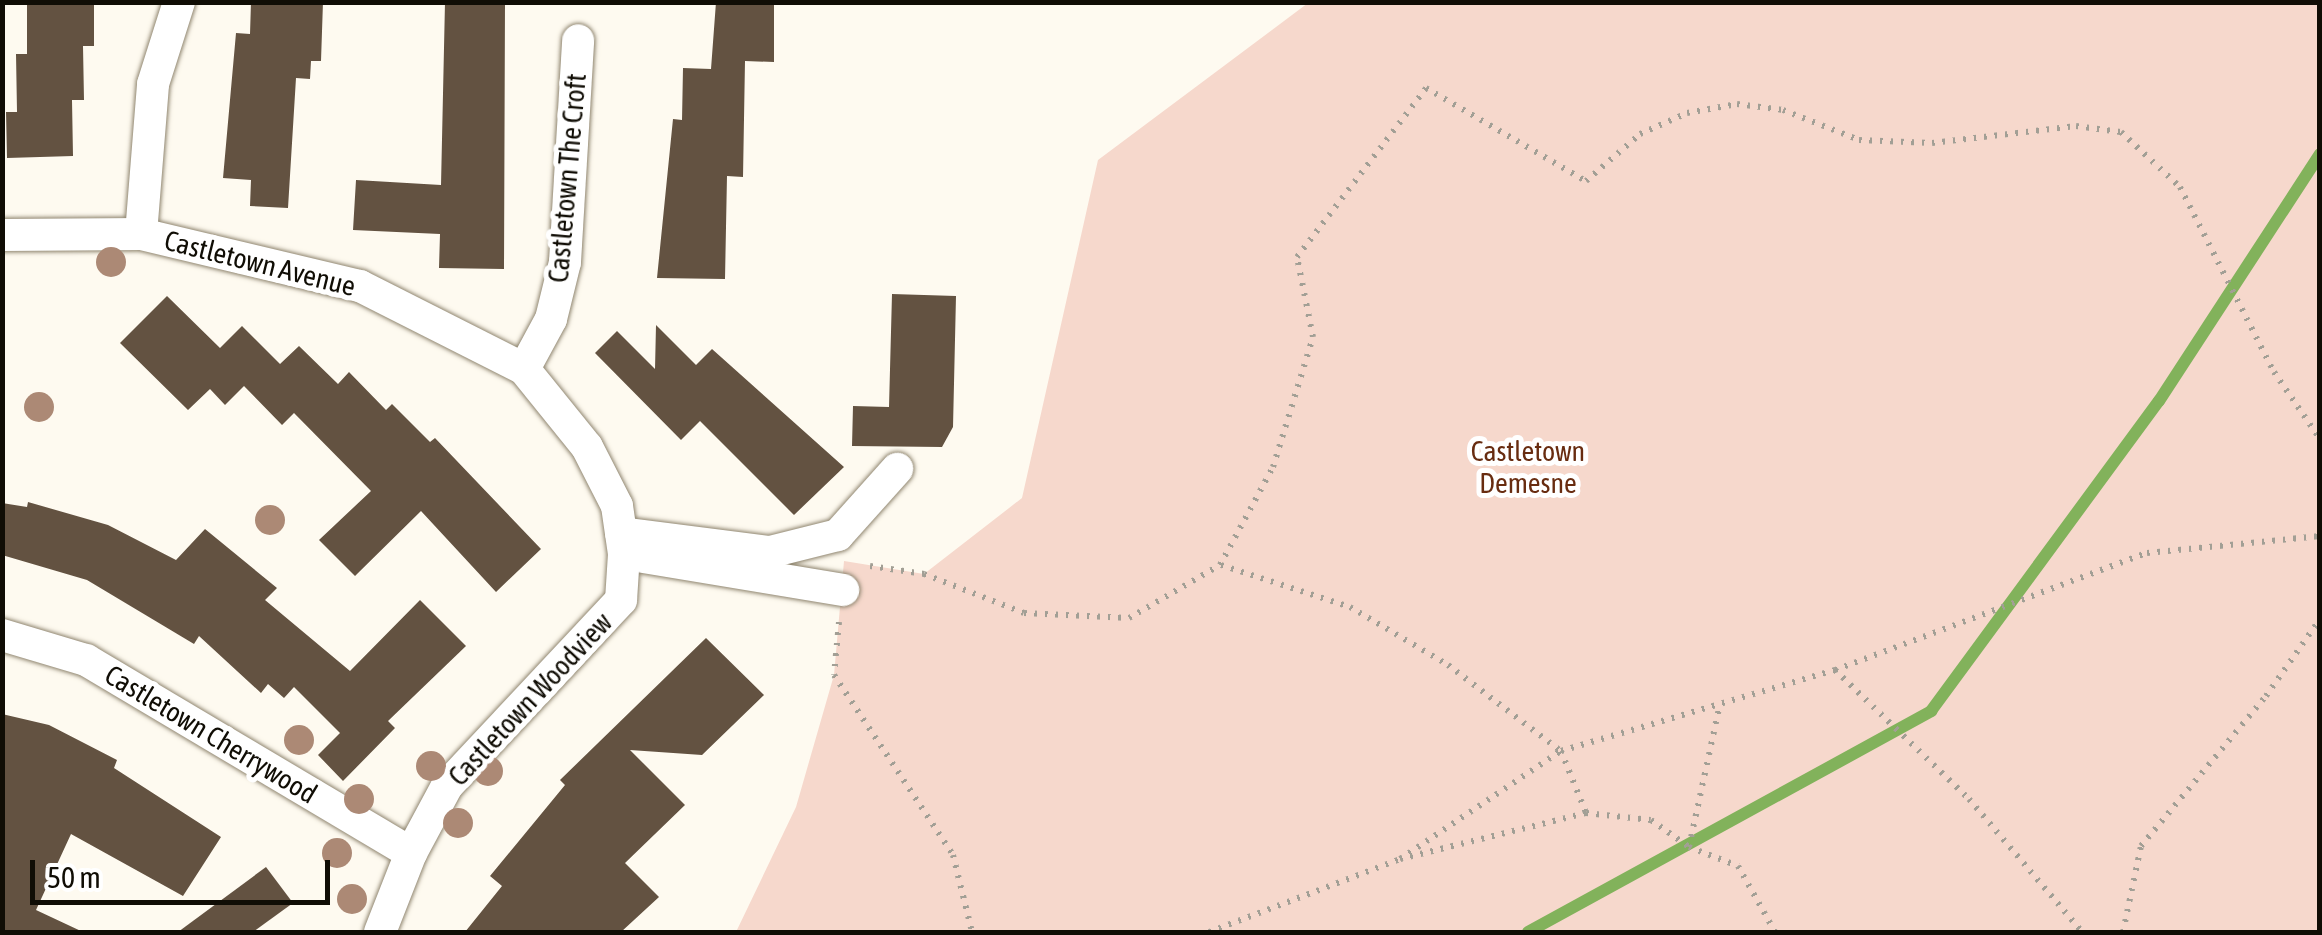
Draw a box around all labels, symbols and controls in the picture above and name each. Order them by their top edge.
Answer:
street label: Castletown The Croft [541,72,593,284]
street label: Castletown Avenue [161,223,359,303]
park label: Castletown Demesne [1471,434,1585,500]
street label: Castletown Woodview [441,605,619,793]
street label: Castletown Cherrywood [99,657,323,811]
scale bar [35,840,335,902]
text: 50 m [47,860,101,894]

